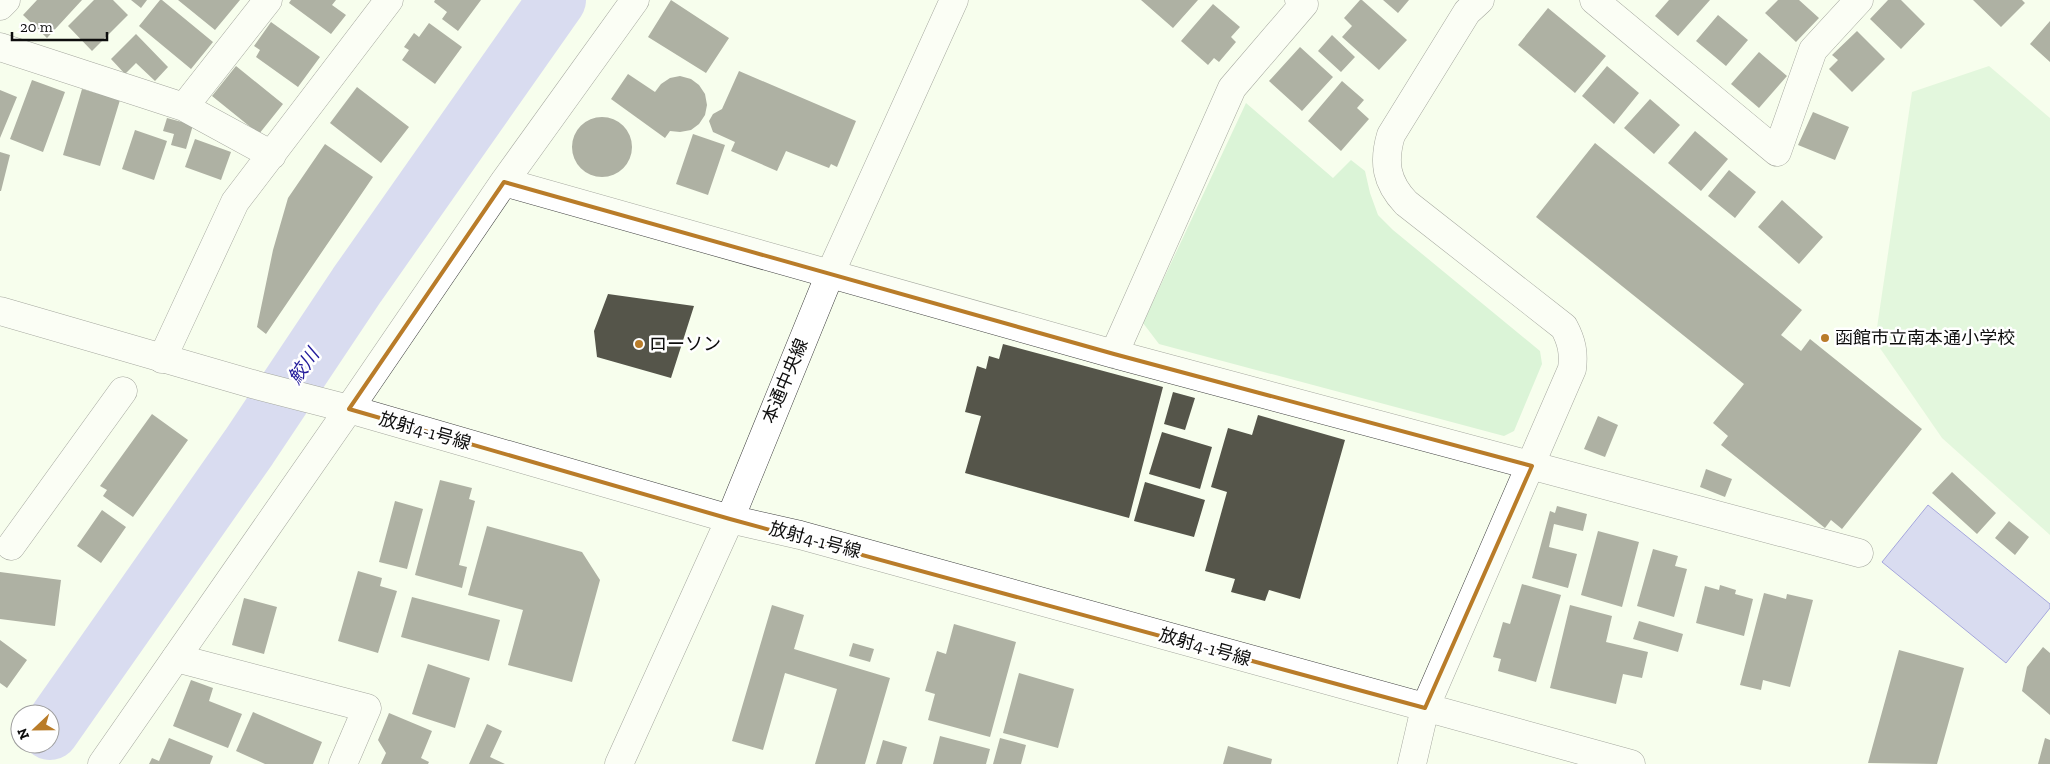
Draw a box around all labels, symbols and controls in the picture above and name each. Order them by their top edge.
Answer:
scale bar [12,10,108,42]
text: 20 m [20,18,53,36]
place label: 函館市立南本通小学校 [1835,327,2015,349]
marker: 函館市立南本通小学校 [1819,332,1831,344]
place label: ローソン [649,333,721,355]
street label: 本通中央線 [757,335,813,427]
marker: ローソン [633,338,645,350]
water label: 鮫川 [283,342,325,388]
street label: 放射4-1号線 [377,407,473,455]
street label: 放射4-1号線 [767,517,863,563]
street label: 放射4-1号線 [1157,623,1253,671]
north arrow [10,704,60,754]
text: N [13,725,33,742]

